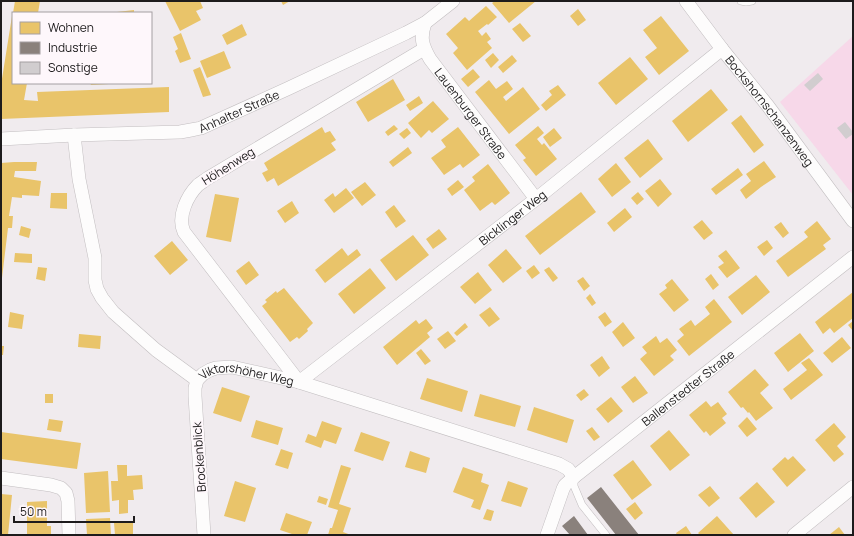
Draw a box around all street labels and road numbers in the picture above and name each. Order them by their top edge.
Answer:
street label: Bockshornschanzenweg [722,51,818,170]
street label: Lauenburger Straße [431,64,511,162]
street label: Anhalter Straße [196,85,282,137]
street label: Höhenweg [198,143,258,189]
street label: Bicklinger Weg [475,186,550,249]
street label: Ballenstedter Straße [638,345,738,429]
street label: Viktorshöher Weg [194,358,296,389]
street label: Brockenblick [188,420,210,493]

